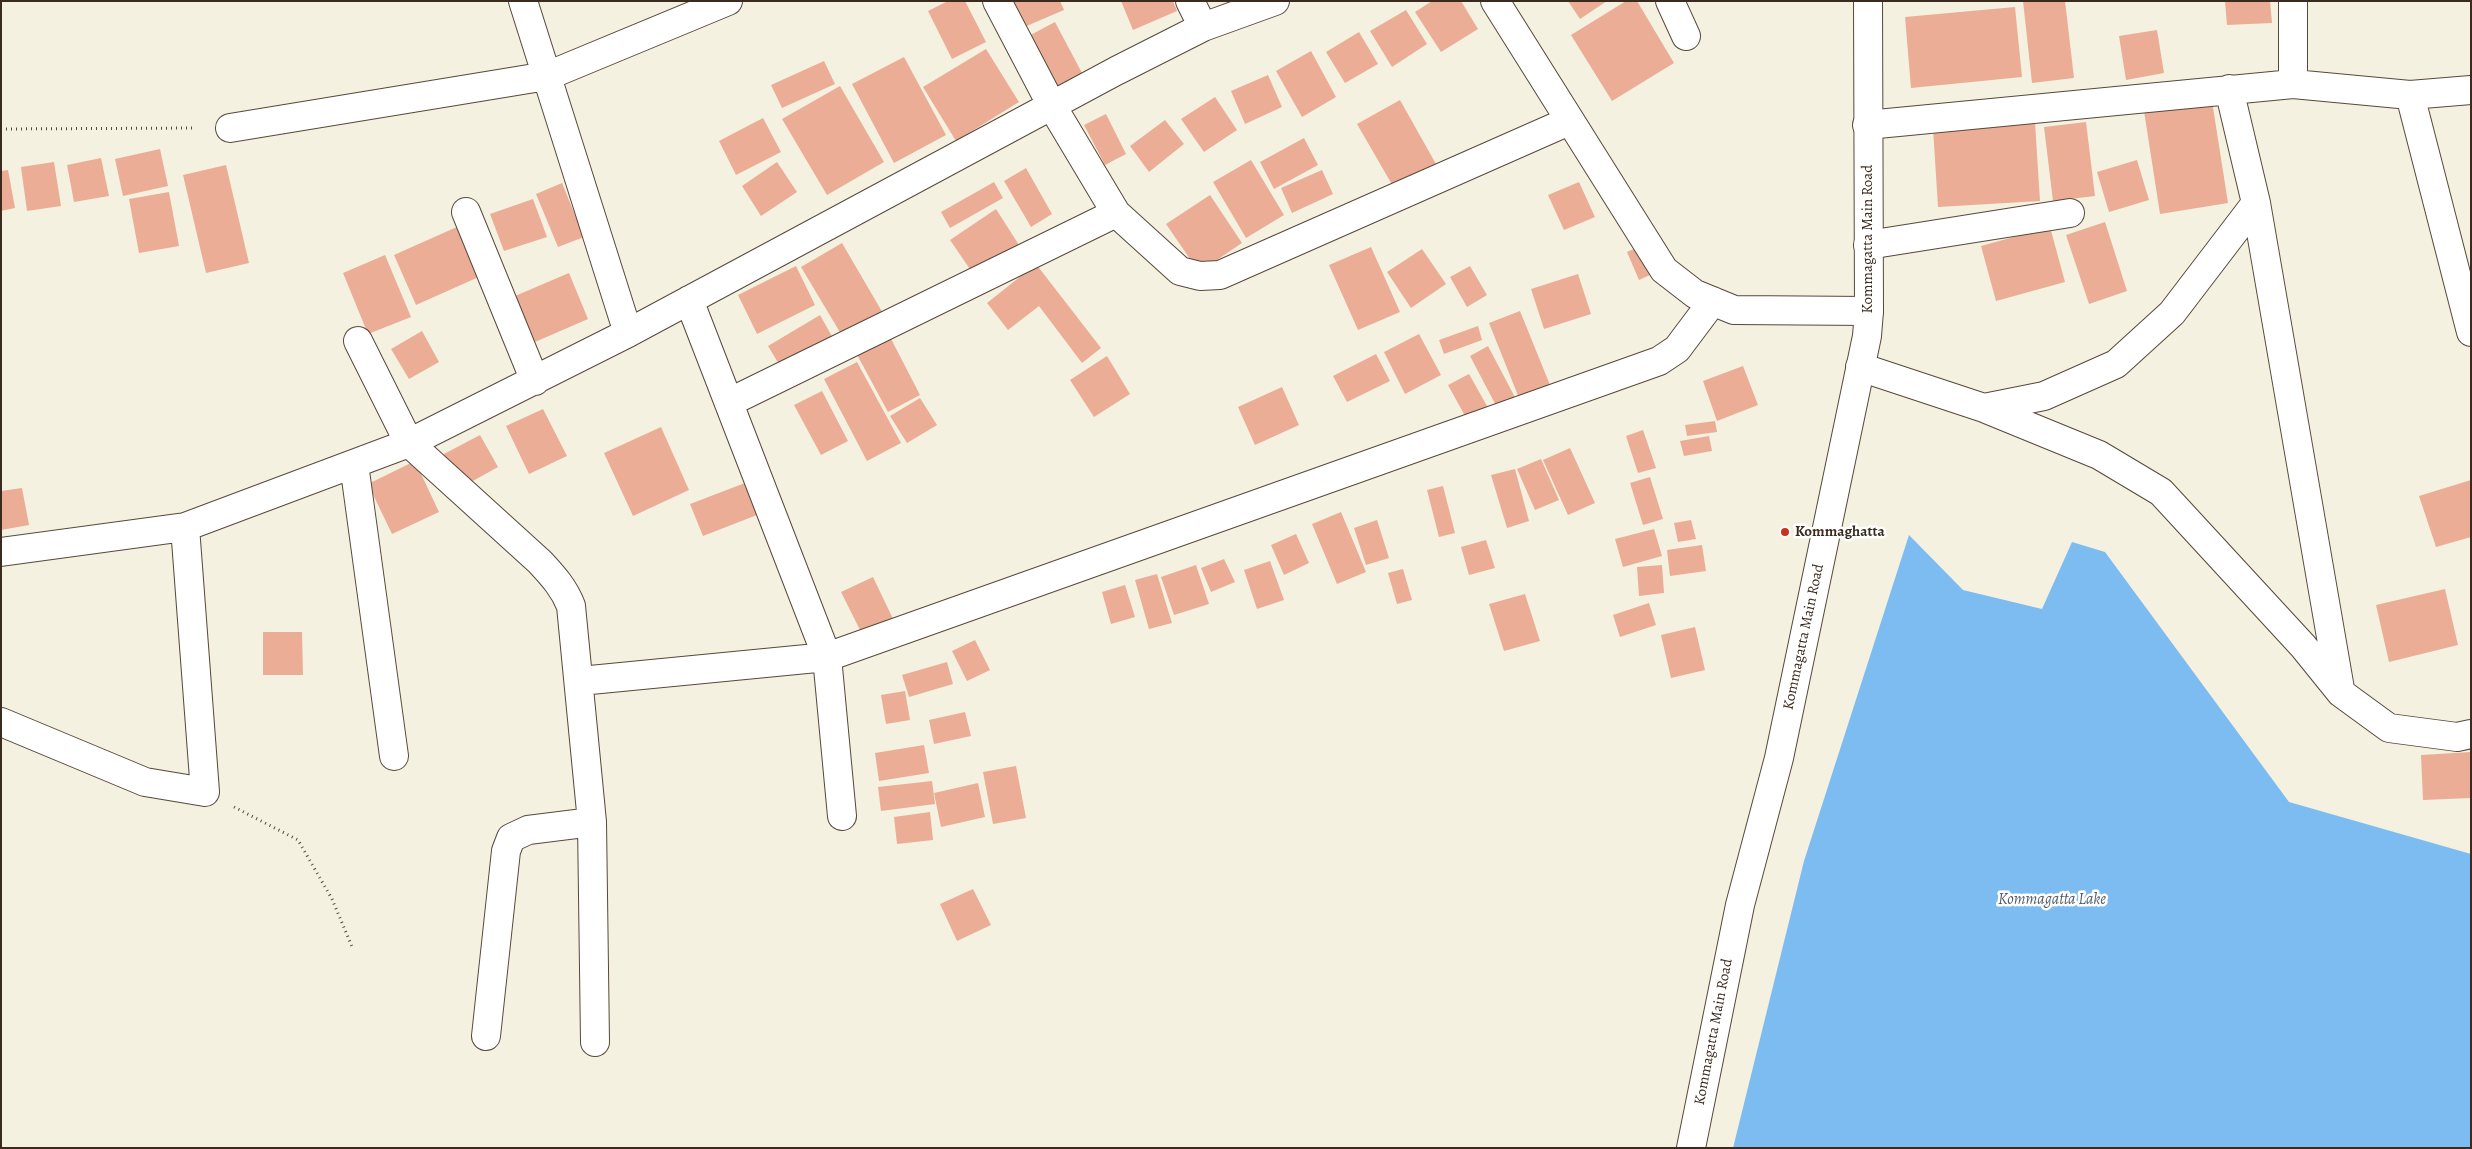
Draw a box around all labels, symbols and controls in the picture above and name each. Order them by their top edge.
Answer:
street label: Kommagatta Main Road [1859,165,1877,313]
place label: Kommaghatta [1795,523,1885,541]
marker: Kommaghatta [1779,526,1791,538]
street label: Kommagatta Main Road [1780,562,1828,712]
water label: Kommagatta Lake [1998,890,2106,910]
street label: Kommagatta Main Road [1691,957,1737,1107]

